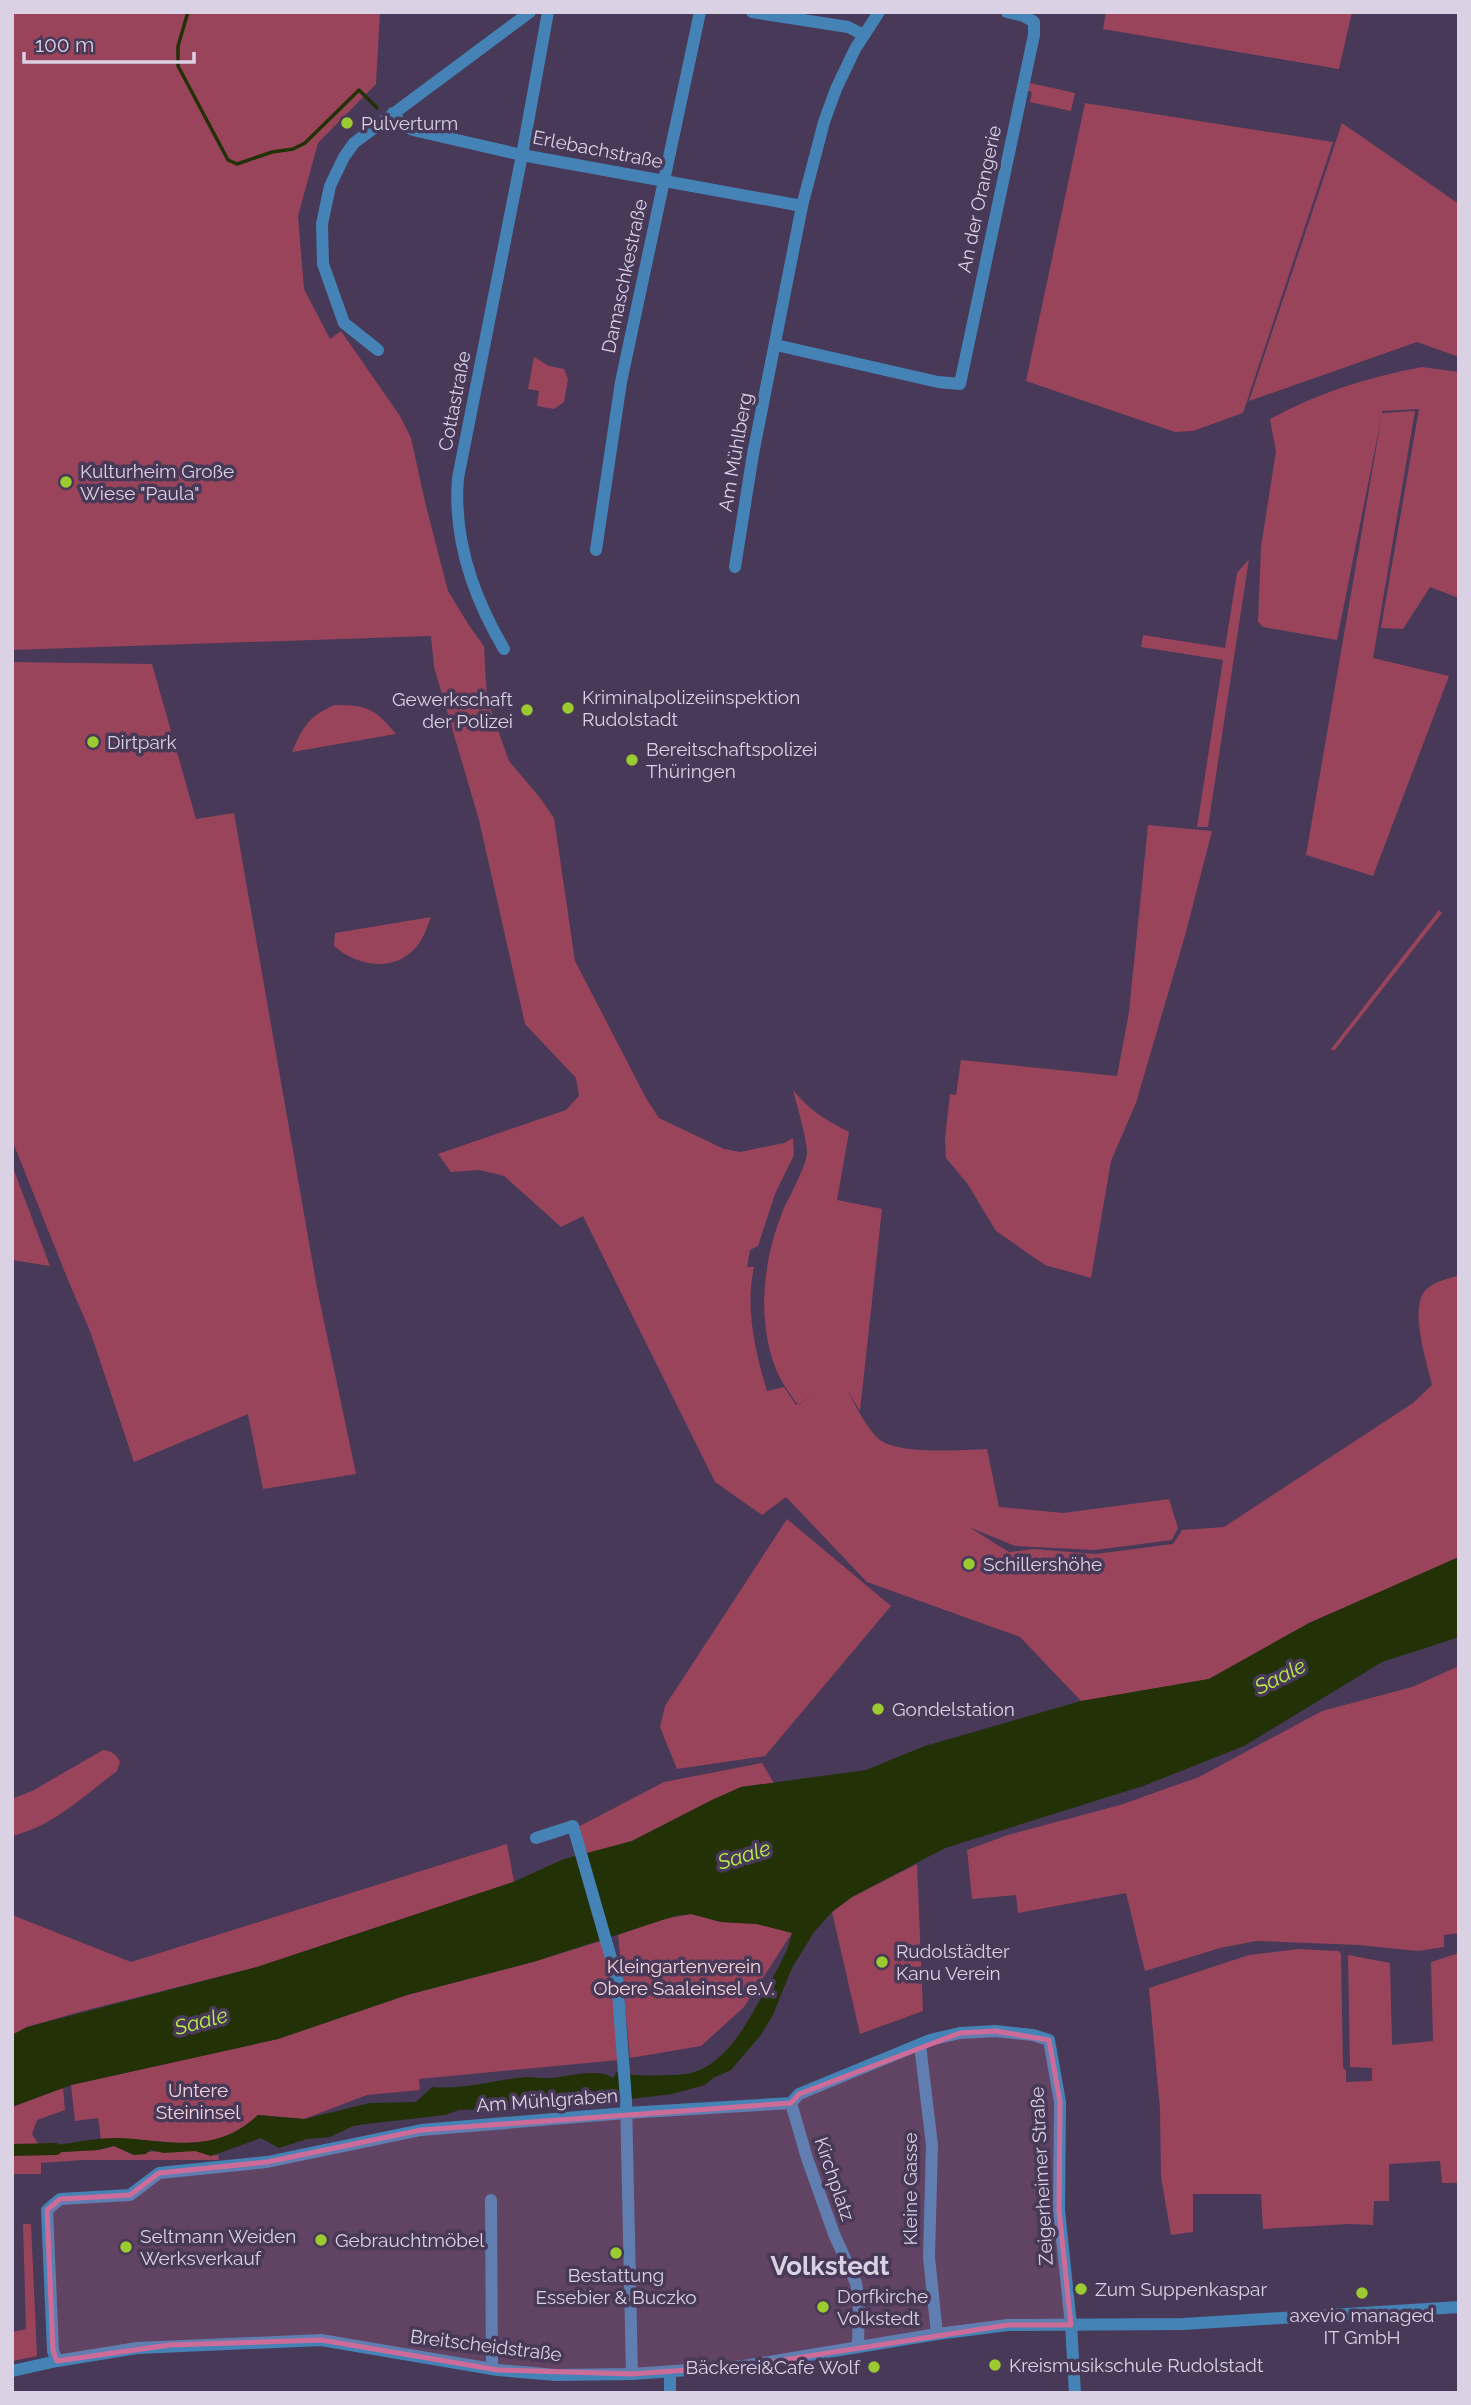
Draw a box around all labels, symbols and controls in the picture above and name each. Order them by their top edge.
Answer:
scale bar [24,21,194,65]
text: 100 m [35,32,94,57]
place label: Pulverturm [361,112,458,134]
marker: Pulverturm [339,115,355,131]
street label: An der Orangerie [953,123,1005,275]
street label: Erlebachstraße [531,126,665,172]
street label: Damaschkestraße [597,197,651,355]
street label: Cottastraße [434,349,474,453]
street label: Am Mühlberg [714,391,756,513]
place label: Kulturheim Große Wiese "Paula" [80,460,234,504]
marker: Kulturheim Große Wiese "Paula" [58,474,74,490]
place label: Kriminalpolizeiinspektion Rudolstadt [582,686,800,730]
place label: Gewerkschaft der Polizei [392,688,514,732]
marker: Kriminalpolizeiinspektion Rudolstadt [560,700,576,716]
marker: Gewerkschaft der Polizei [519,702,535,718]
place label: Dirtpark [107,731,177,753]
marker: Dirtpark [85,734,101,750]
place label: Bereitschaftspolizei Thüringen [646,738,817,782]
marker: Bereitschaftspolizei Thüringen [624,752,640,768]
place label: Schillershöhe [983,1553,1102,1575]
marker: Schillershöhe [961,1556,977,1572]
water label: Saale [1249,1653,1310,1700]
place label: Gondelstation [892,1698,1015,1720]
marker: Gondelstation [870,1701,886,1717]
water label: Saale [714,1835,774,1875]
place label: Rudolstädter Kanu Verein [896,1940,1010,1984]
marker: Rudolstädter Kanu Verein [874,1954,890,1970]
park label: Kleingartenverein Obere Saaleinsel e.V. [593,1955,775,1999]
water label: Saale [171,2002,230,2040]
park label: Untere Steininsel [156,2079,241,2123]
street label: Am Mühlgraben [475,2084,619,2116]
street label: Zeigerheimer Straße [1025,2086,1057,2266]
street label: Kleine Gasse [899,2132,921,2246]
street label: Kirchplatz [810,2134,860,2224]
place label: Seltmann Weiden Werksverkauf [140,2225,296,2269]
place label: Gebrauchtmöbel [335,2229,485,2251]
marker: Gebrauchtmöbel [313,2232,329,2248]
marker: Seltmann Weiden Werksverkauf [118,2239,134,2255]
marker: Bestattung Essebier & Buczko [608,2245,624,2261]
district label: Volkstedt [770,2251,890,2281]
place label: Bestattung Essebier & Buczko [535,2264,697,2308]
place label: Zum Suppenkaspar [1095,2278,1267,2300]
marker: Zum Suppenkaspar [1073,2281,1089,2297]
place label: Dorfkirche Volkstedt [837,2285,928,2329]
marker: axevio managed IT GmbH [1354,2285,1370,2301]
marker: Dorfkirche Volkstedt [815,2299,831,2315]
place label: axevio managed IT GmbH [1290,2304,1434,2348]
street label: Breitscheidstraße [409,2325,563,2365]
place label: Kreismusikschule Rudolstadt [1009,2354,1264,2376]
place label: Bäckerei&Cafe Wolf [686,2356,861,2378]
marker: Kreismusikschule Rudolstadt [987,2357,1003,2373]
marker: Bäckerei&Cafe Wolf [866,2359,882,2375]

